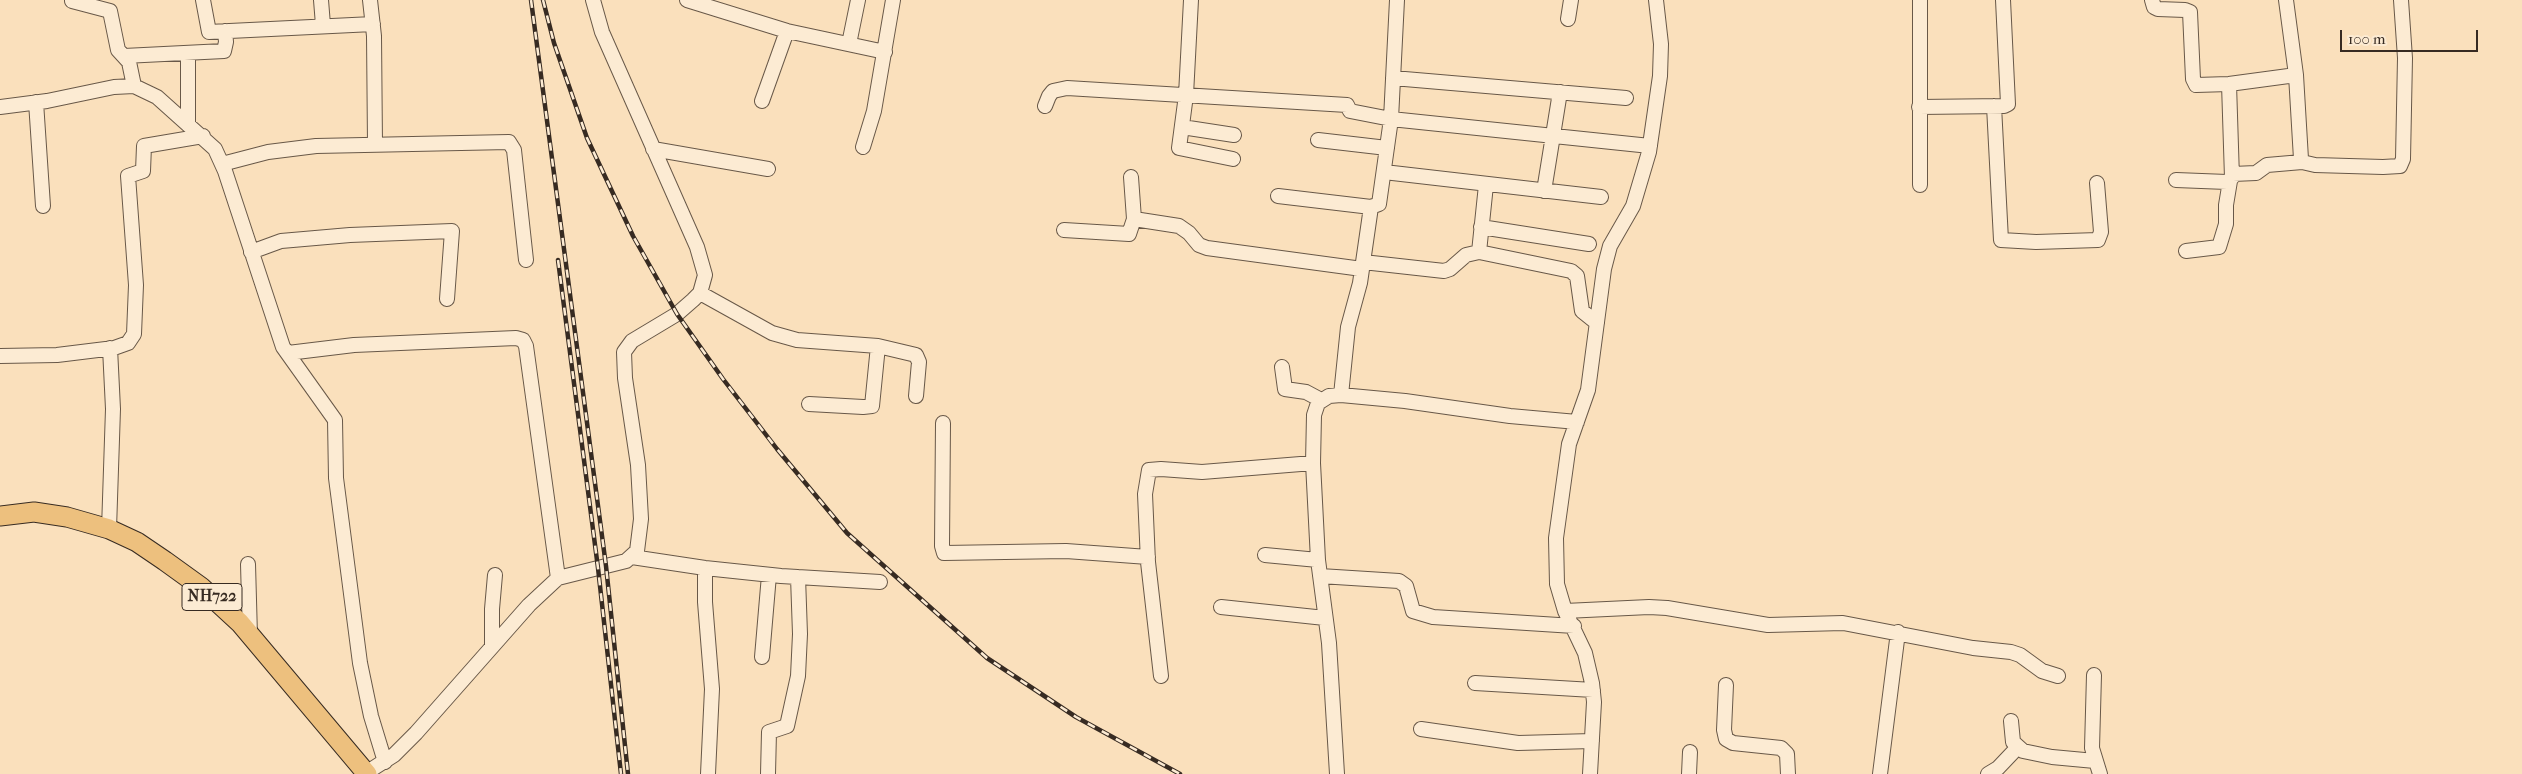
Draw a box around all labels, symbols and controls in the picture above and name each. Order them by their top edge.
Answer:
scale bar [2342,20,2480,52]
text: 100 m [2348,30,2386,48]
road number: NH722 [182,584,242,610]

